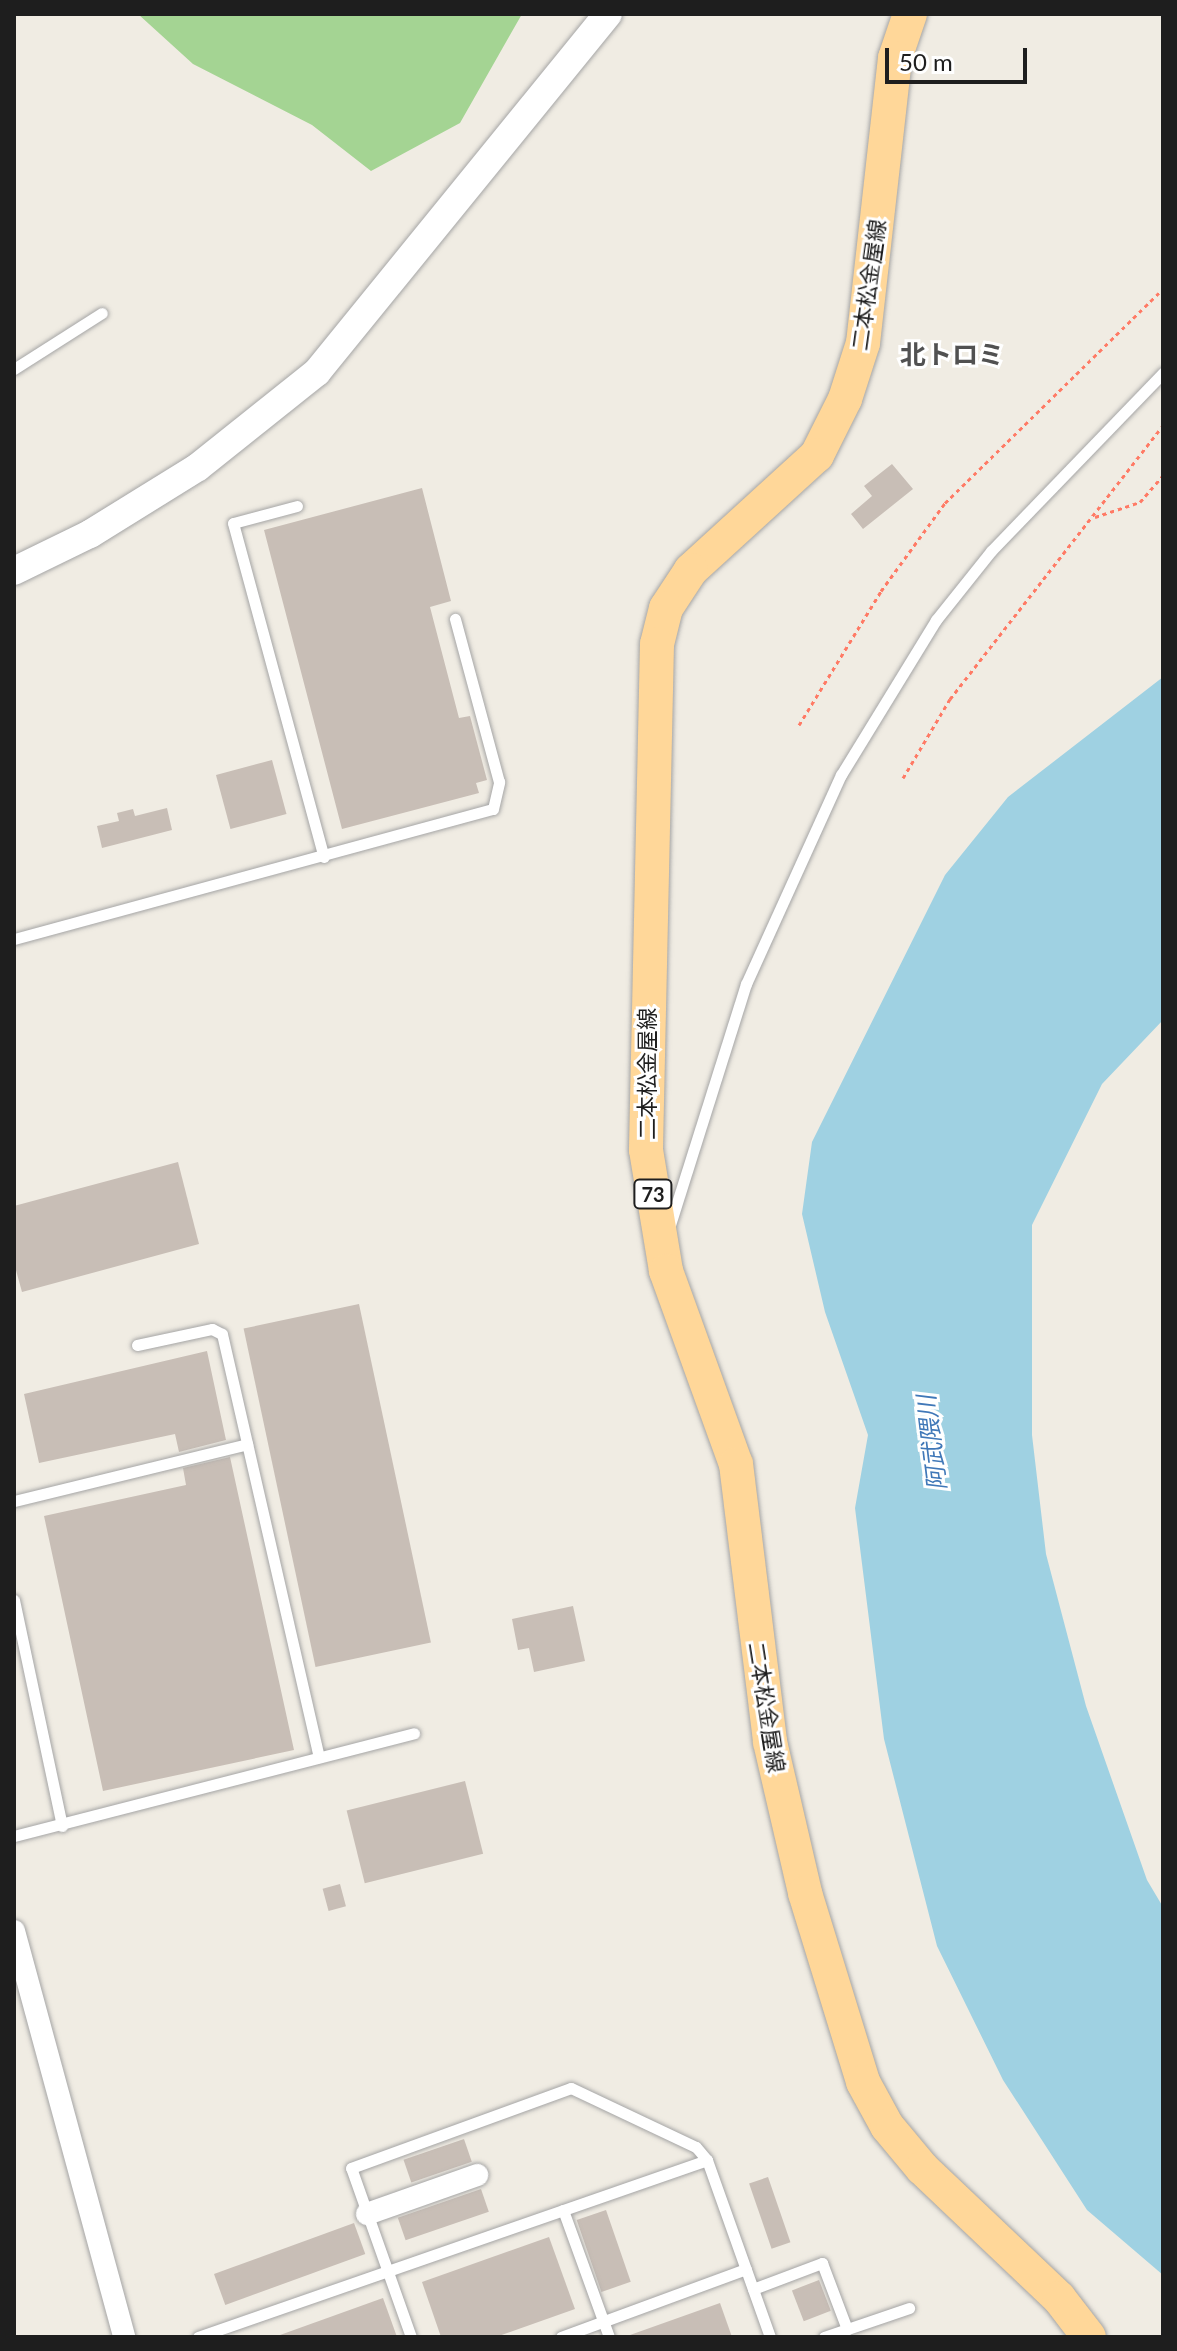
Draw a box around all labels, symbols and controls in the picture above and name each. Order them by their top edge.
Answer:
scale bar [889,32,1031,82]
text: 50 m [899,47,953,76]
street label: 二本松金屋線 [846,218,890,352]
district label: 北トロミ [900,339,1004,371]
street label: 二本松金屋線 [634,1008,660,1140]
road number: 73 [633,1178,673,1210]
water label: 阿武隈川 [911,1394,951,1492]
street label: 二本松金屋線 [744,1640,790,1774]

